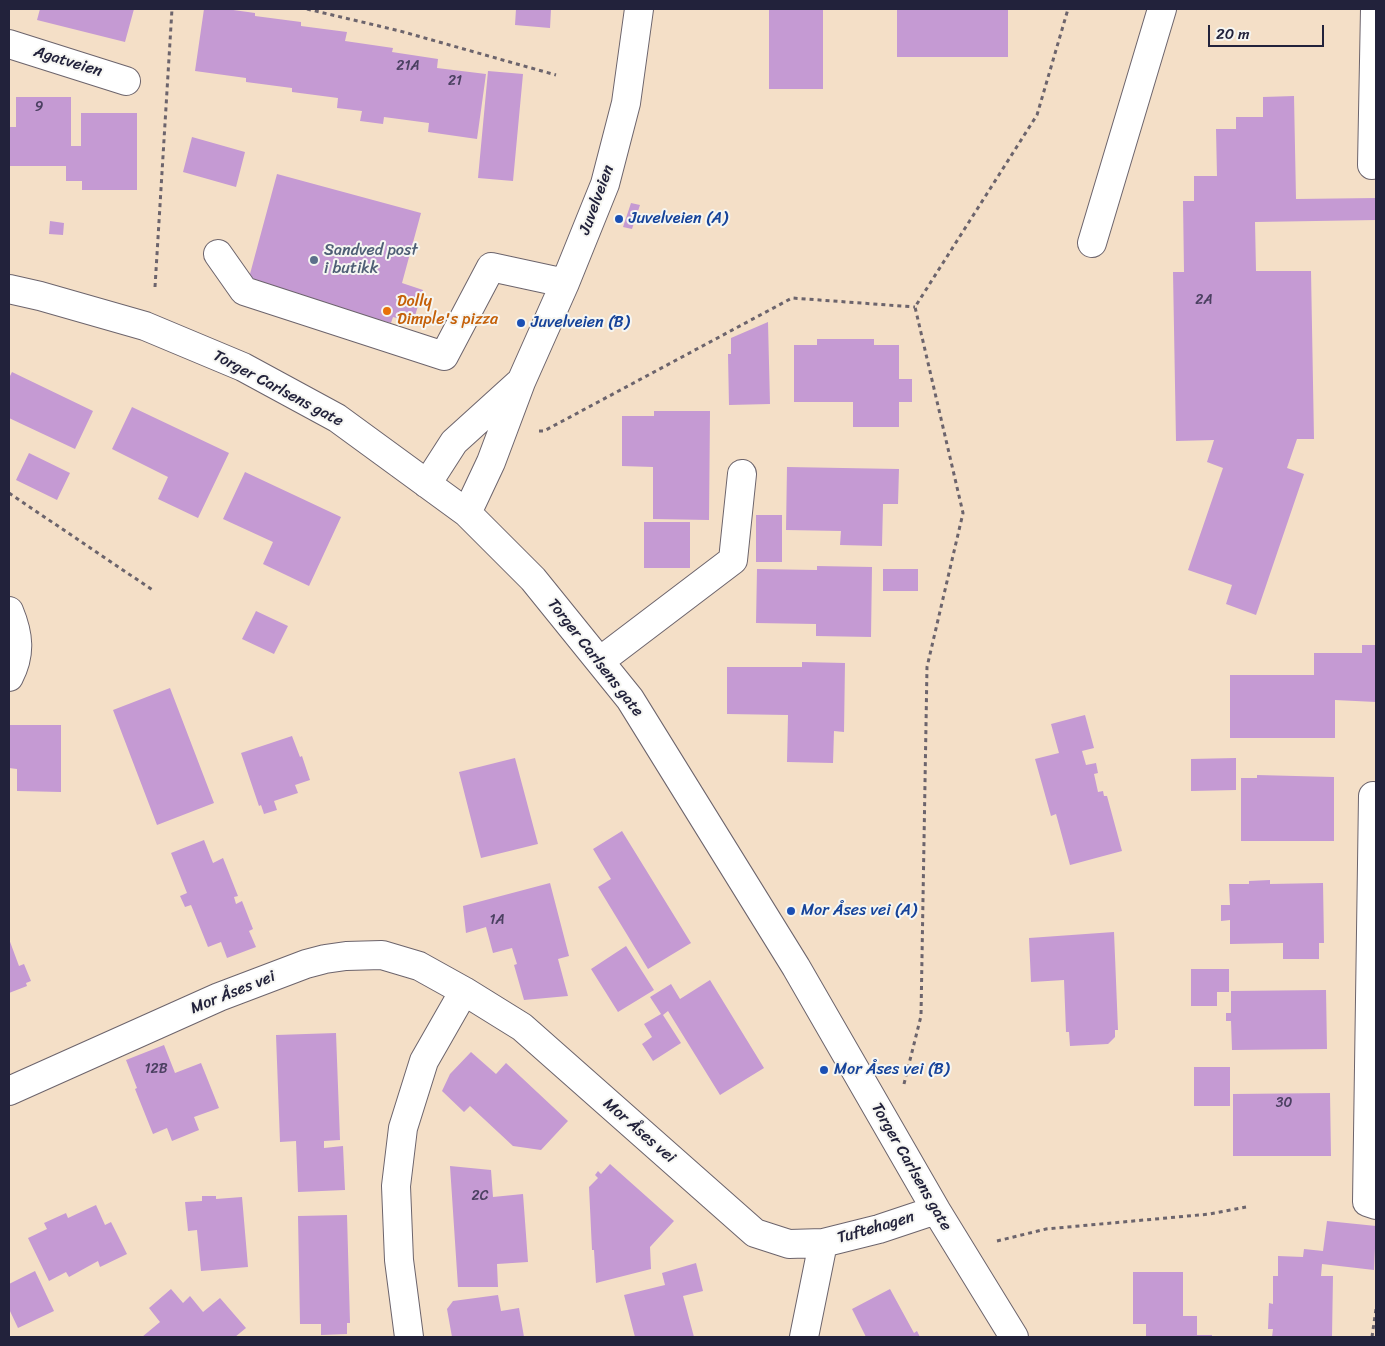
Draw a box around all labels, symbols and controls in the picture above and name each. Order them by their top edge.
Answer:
scale bar [1210,15,1326,47]
text: 20 m [1216,21,1250,47]
street label: Agatveien [31,43,105,81]
house number: 21A [396,58,420,74]
house number: 21 [448,73,462,89]
house number: 9 [35,99,43,115]
street label: Juvelveien [576,163,618,237]
place label: Juvelveien (A) [629,209,728,229]
marker: Juvelveien (A) [613,213,625,225]
place label: Sandved post i butikk [324,241,418,279]
marker: Sandved post i butikk [308,254,320,266]
place label: Dolly Dimple's pizza [397,292,498,330]
house number: 2A [1195,292,1213,308]
marker: Dolly Dimple's pizza [381,305,393,317]
place label: Juvelveien (B) [531,313,629,333]
marker: Juvelveien (B) [515,317,527,329]
street label: Torger Carlsens gate [210,347,346,431]
street label: Torger Carlsens gate [543,595,647,721]
place label: Mor Åses vei (A) [801,901,917,921]
marker: Mor Åses vei (A) [785,905,797,917]
house number: 1A [489,912,505,928]
street label: Mor Åses vei [188,967,278,1019]
place label: Mor Åses vei (B) [834,1060,949,1080]
house number: 12B [145,1061,167,1077]
marker: Mor Åses vei (B) [818,1064,830,1076]
street label: Mor Åses vei [599,1094,679,1168]
house number: 30 [1276,1095,1292,1111]
street label: Torger Carlsens gate [867,1100,955,1234]
house number: 2C [472,1188,488,1204]
street label: Tuftehagen [835,1208,917,1248]

